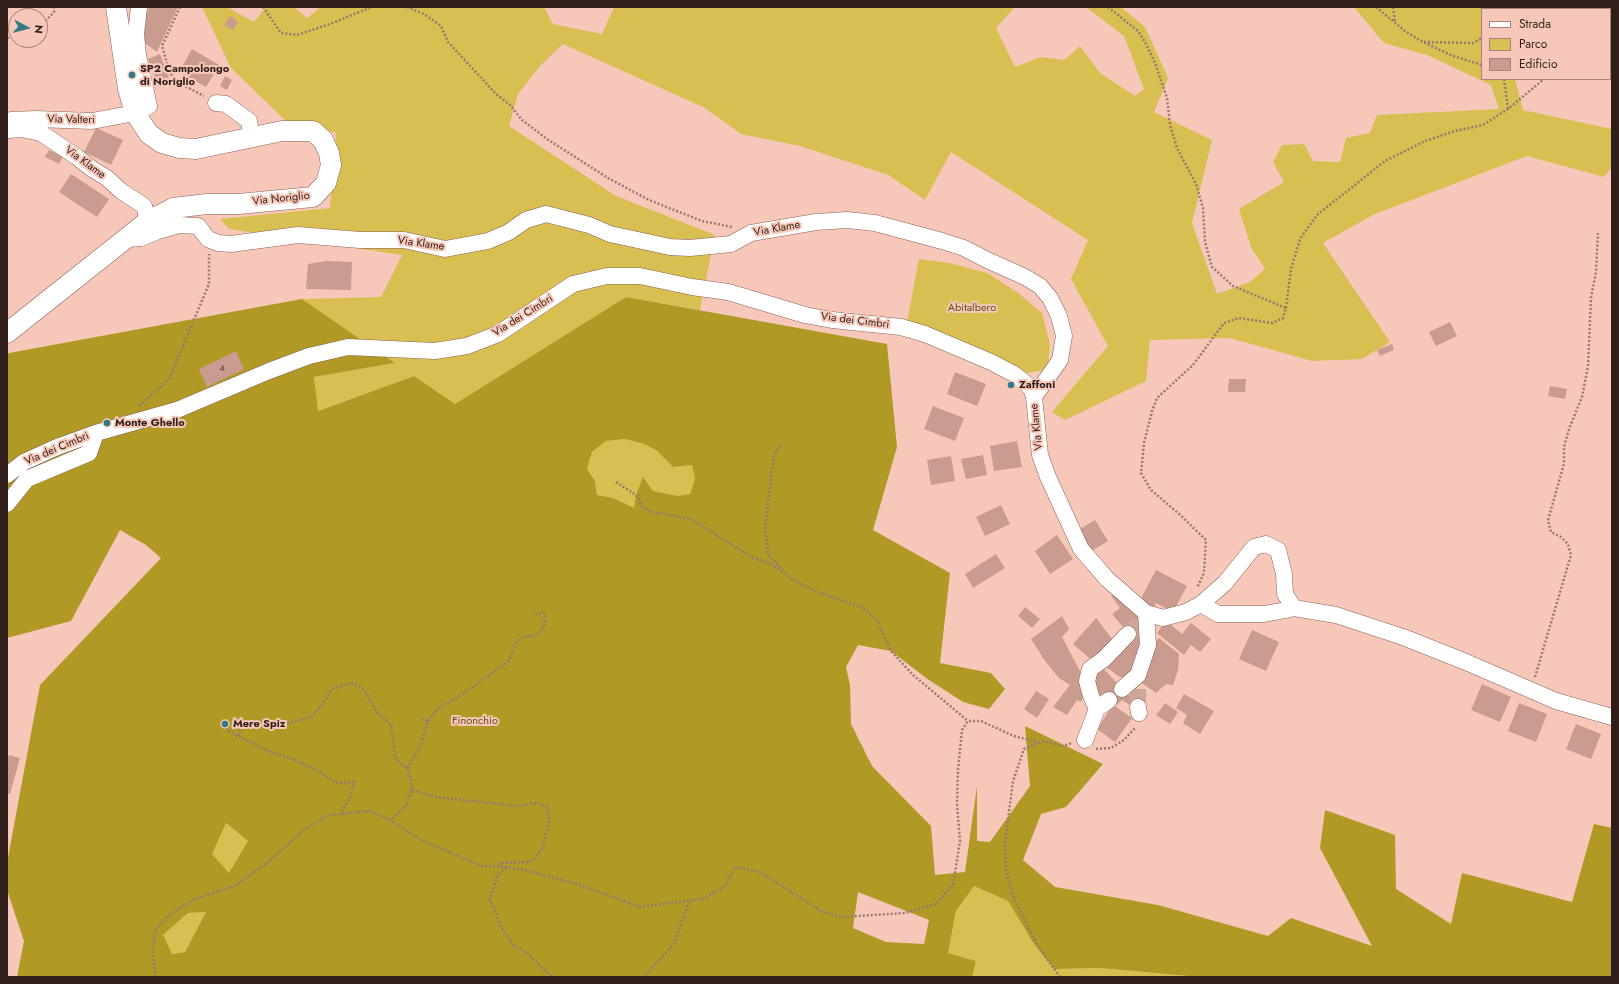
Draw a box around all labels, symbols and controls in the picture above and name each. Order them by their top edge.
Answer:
north arrow [8,8,48,48]
legend [1481,8,1611,80]
text: Strada [1519,15,1551,33]
text: N [30,24,47,35]
text: Parco [1519,35,1547,53]
text: Edificio [1519,55,1558,73]
place label: SP2 Campolongo di Noriglio [140,62,229,88]
marker: SP2 Campolongo di Noriglio [127,70,137,80]
street label: Via Valteri [47,113,95,127]
street label: Via Klame [62,144,108,182]
street label: Via Noriglio [252,189,310,209]
street label: Via Klame [753,218,801,240]
street label: Via Klame [397,234,445,254]
street label: Via dei Cimbri [490,292,556,340]
park label: Abitalbero [948,301,996,315]
street label: Via dei Cimbri [820,310,890,332]
house number: 4 [219,364,225,374]
place label: Zaffoni [1019,378,1055,392]
marker: Zaffoni [1006,380,1016,390]
street label: Via Klame [1028,403,1046,451]
place label: Monte Ghello [115,416,185,430]
marker: Monte Ghello [102,418,112,428]
street label: Via dei Cimbri [23,430,91,468]
park label: Finonchio [452,714,498,728]
place label: Mere Spiz [233,717,286,731]
marker: Mere Spiz [220,719,230,729]

